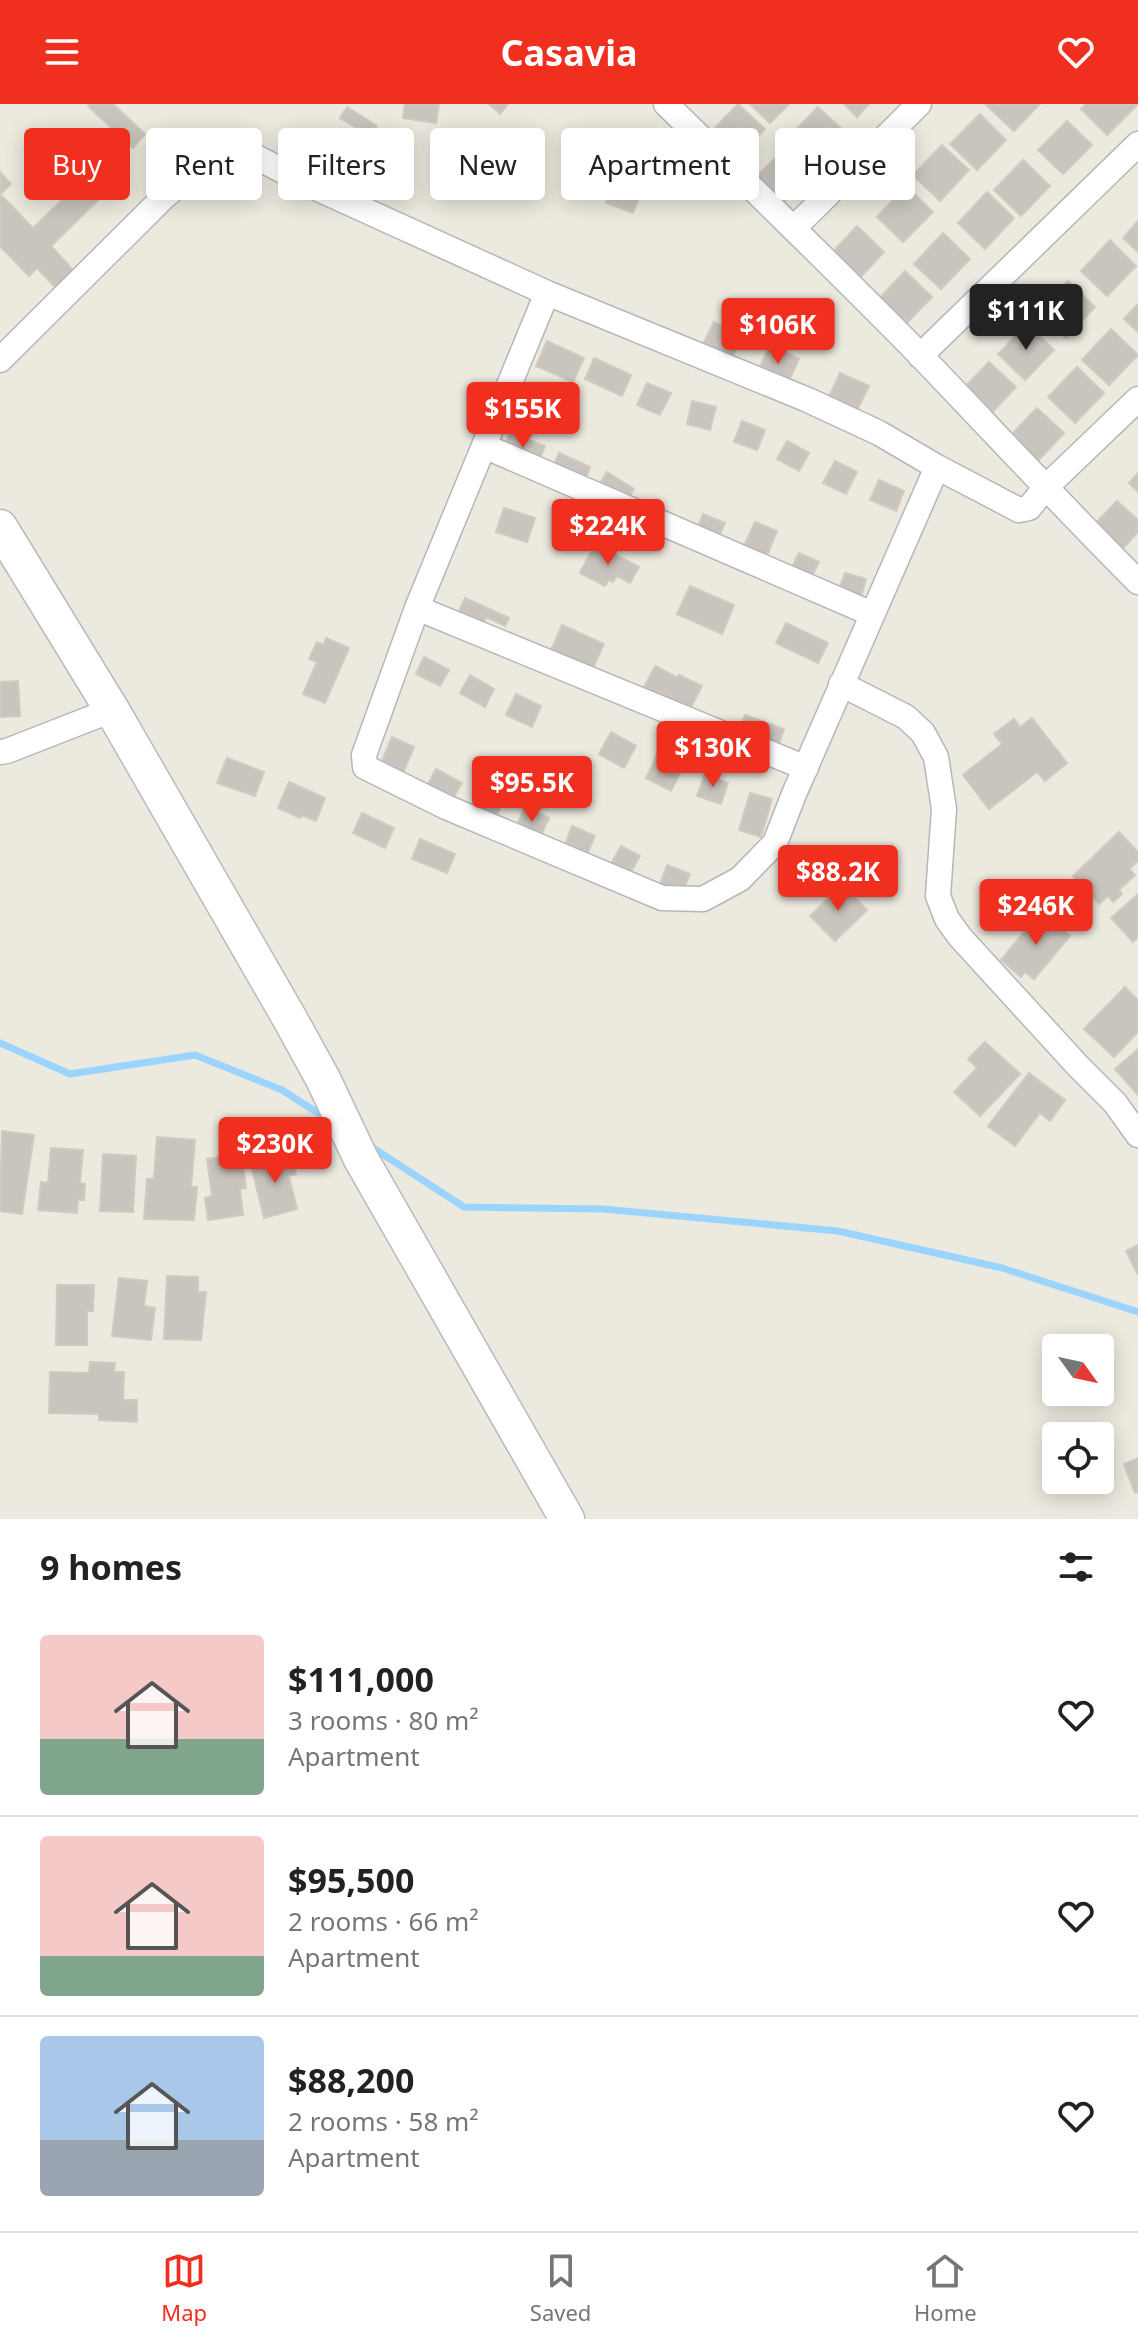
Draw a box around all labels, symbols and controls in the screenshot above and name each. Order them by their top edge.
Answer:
text: Casavia [500,28,638,77]
icon: menu [40,30,84,74]
icon: heart [1054,30,1098,74]
chip: Buy [24,128,130,200]
chip: Rent [146,128,262,200]
chip: Filters [278,128,414,200]
chip: New [430,128,545,200]
chip: Apartment [561,128,759,200]
chip: House [775,128,915,200]
pin: $111K [970,284,1082,352]
text: $111K [988,292,1064,328]
pin: $106K [722,298,834,366]
text: $106K [740,306,816,342]
pin: $155K [467,382,579,450]
text: $155K [485,390,561,426]
pin: $224K [552,499,664,567]
text: $224K [570,507,646,543]
pin: $130K [657,721,769,789]
text: $130K [675,729,751,765]
pin: $95.5K [467,756,597,824]
text: $95.5K [490,764,574,800]
pin: $88.2K [773,845,903,913]
text: $88.2K [796,853,880,889]
pin: $246K [980,879,1092,947]
text: $246K [998,887,1074,923]
pin: $230K [219,1117,331,1185]
text: $230K [237,1125,313,1161]
north arrow [1042,1334,1114,1406]
map controls [1042,1334,1114,1494]
button: locate [1042,1422,1114,1494]
text: 9 homes [40,1544,182,1590]
icon: filters [1054,1545,1098,1589]
text: $111,000 [288,1656,434,1702]
icon: home [104,1667,200,1763]
icon: heart [1054,1693,1098,1737]
text: 3 rooms · 80 m² [288,1702,478,1738]
text: Apartment [288,1738,420,1774]
text: $95,500 [288,1857,414,1903]
icon: home [104,1868,200,1964]
icon: heart [1054,1894,1098,1938]
text: 2 rooms · 66 m² [288,1903,478,1939]
text: Apartment [288,1939,420,1975]
text: $88,200 [288,2057,414,2103]
icon: home [104,2068,200,2164]
icon: heart [1054,2094,1098,2138]
text: 2 rooms · 58 m² [288,2103,478,2139]
text: Apartment [288,2139,420,2175]
tab: Map [161,2249,207,2327]
tab: Saved [530,2249,591,2327]
tab: Home [914,2249,977,2327]

